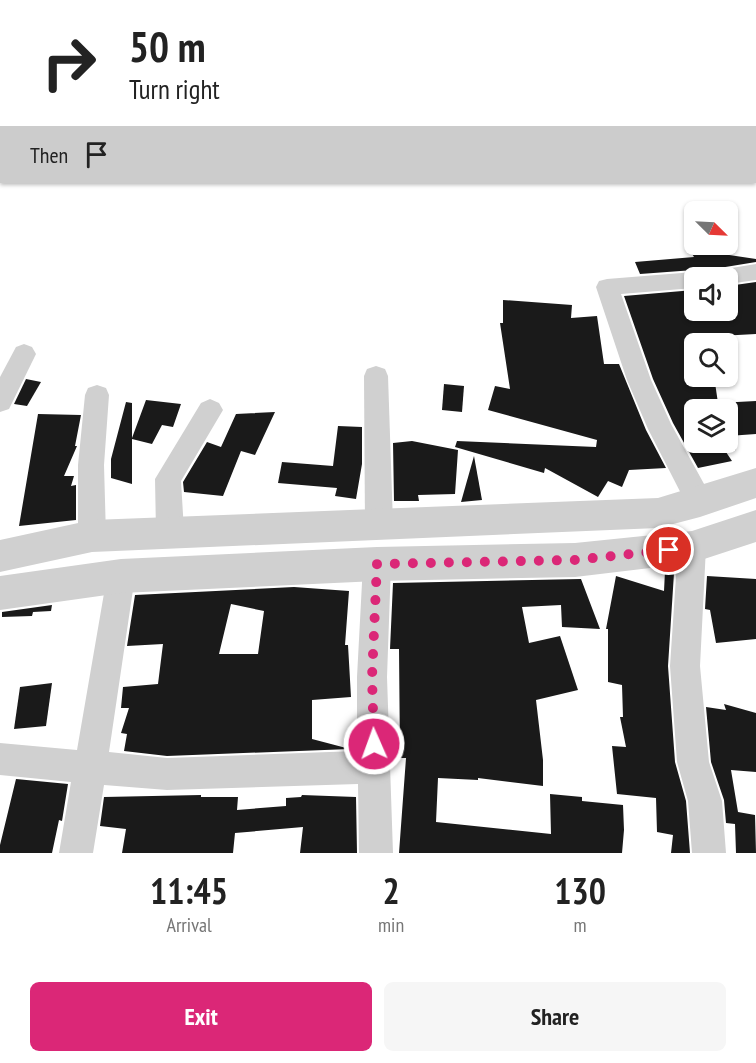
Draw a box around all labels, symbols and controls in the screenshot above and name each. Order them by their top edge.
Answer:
text: 50 m [129,19,206,74]
icon: right [30,24,108,102]
text: Turn right [129,72,220,106]
icon: arrive [80,138,113,171]
text: Then [30,141,68,169]
north arrow [684,201,738,255]
map controls [684,201,738,453]
button: sound [684,267,738,321]
button: search [684,333,738,387]
button: layers [684,399,738,453]
pin [643,524,694,575]
icon: arrive [652,533,685,566]
position arrow [342,712,406,776]
text: 11:45 [150,867,228,914]
text: 2 [382,867,400,914]
text: 130 [554,867,606,914]
text: Arrival [166,912,212,938]
text: min [378,912,404,938]
text: m [574,912,587,938]
button: Exit [30,982,372,1051]
button: Share [384,982,726,1051]

